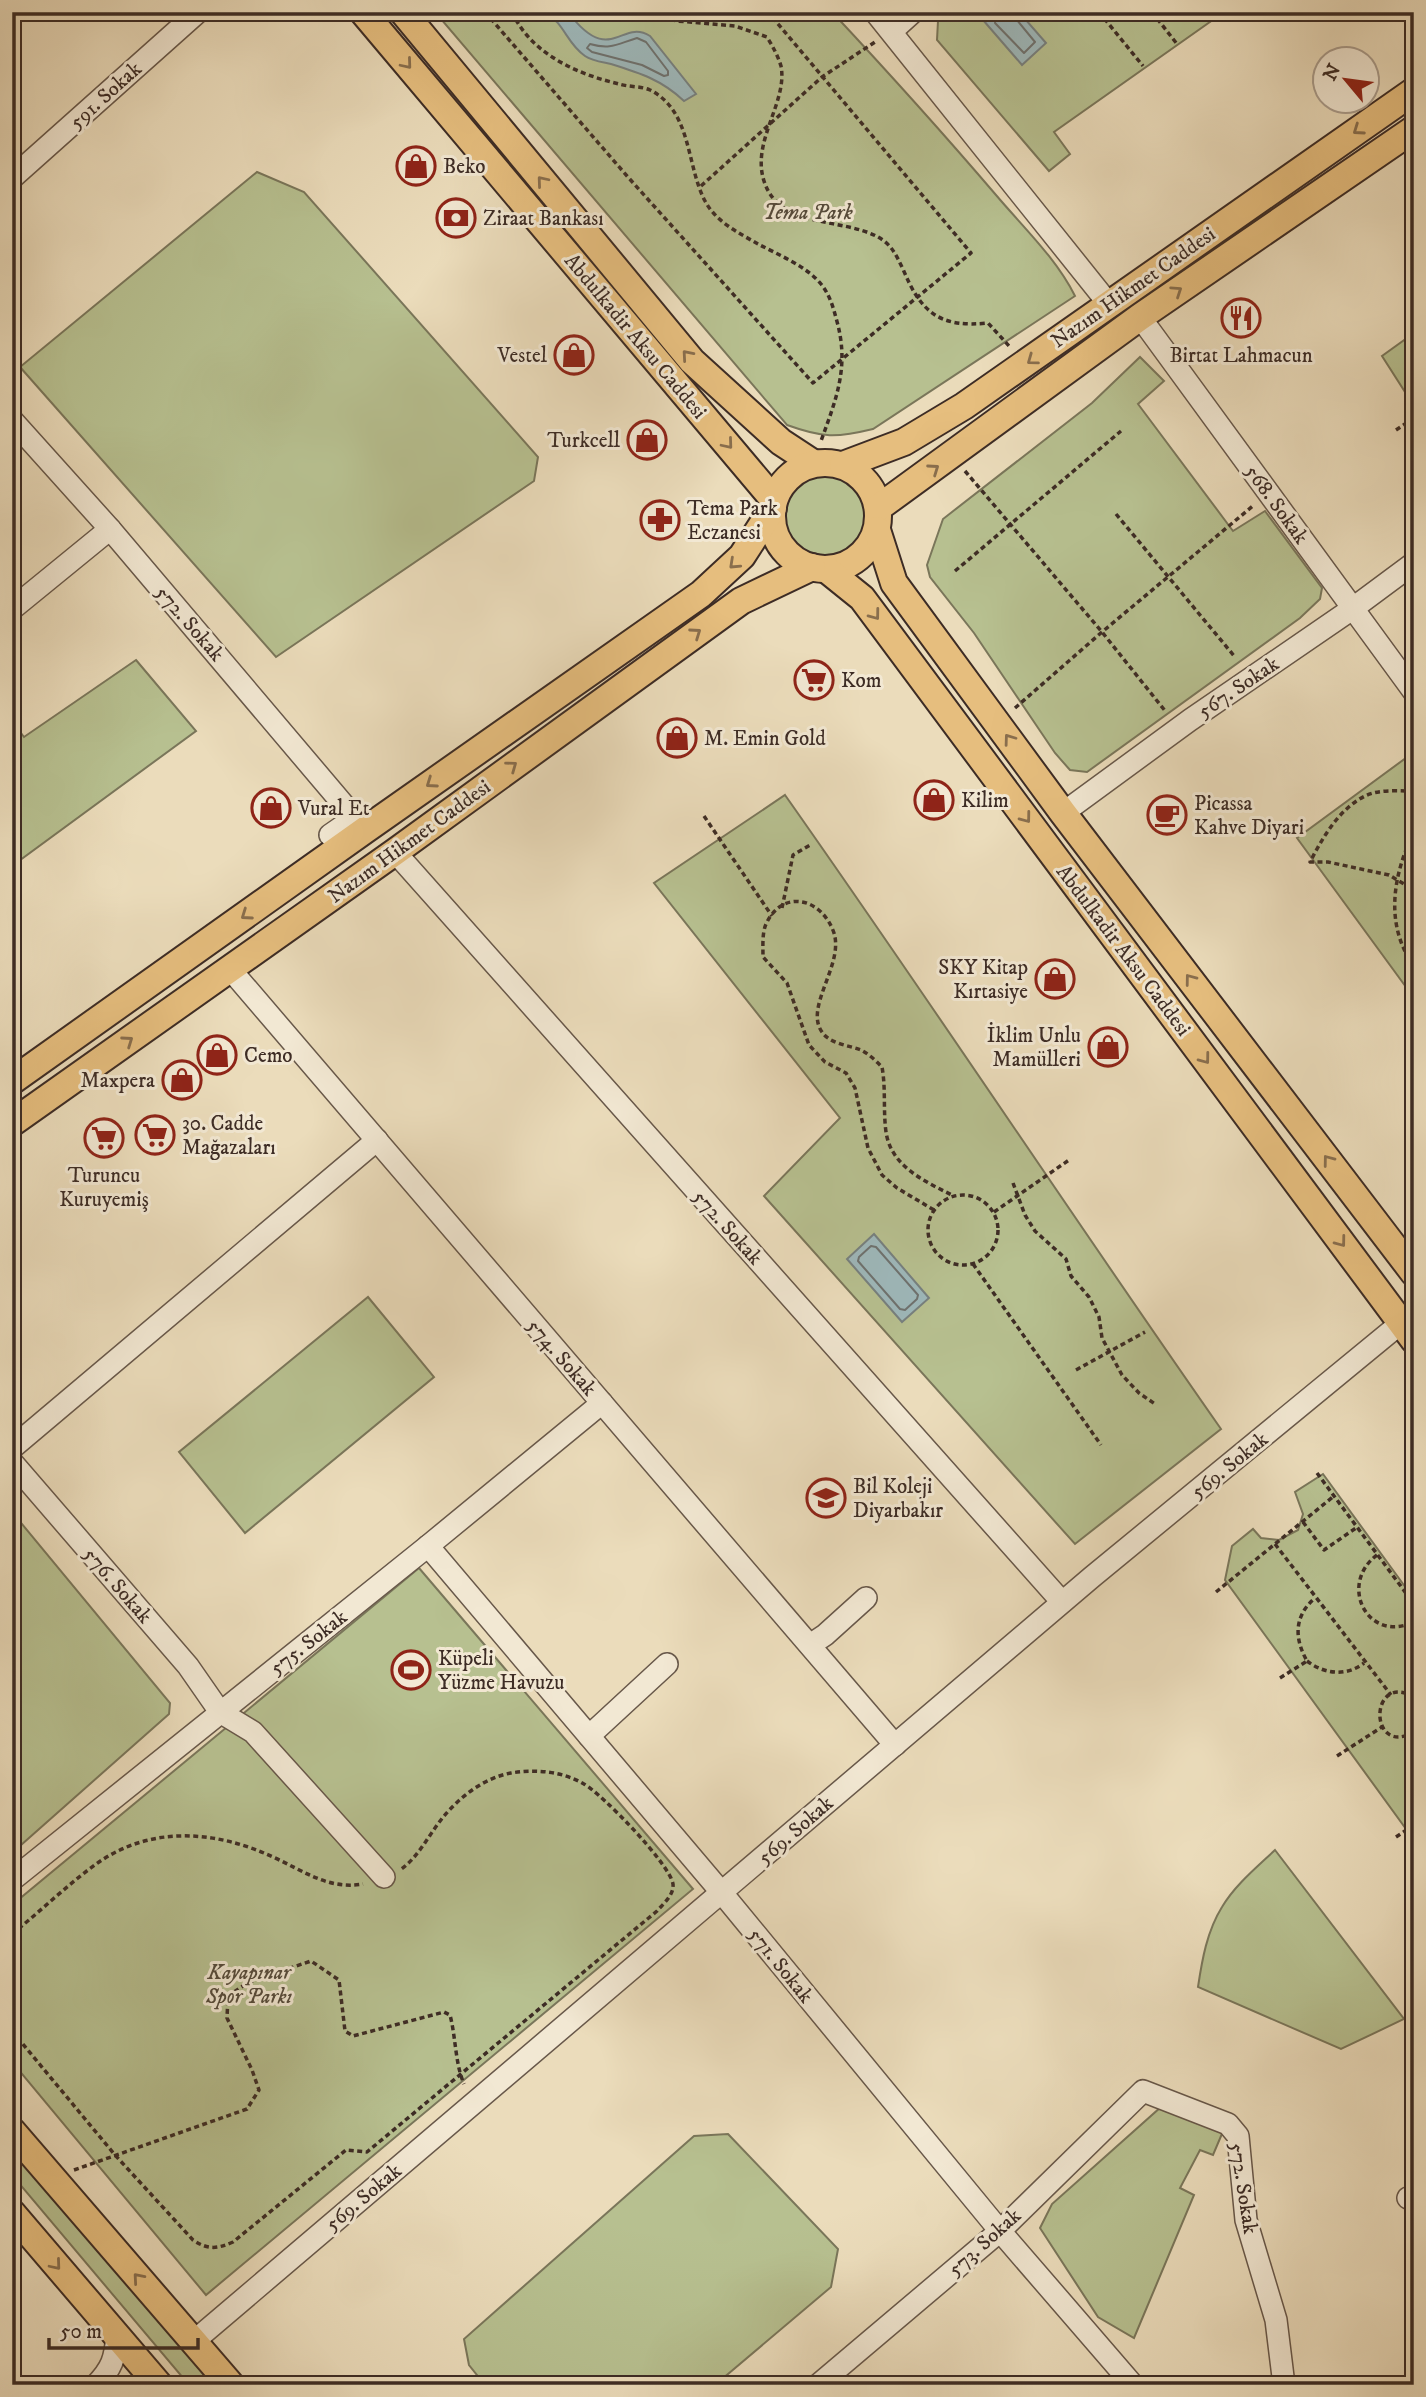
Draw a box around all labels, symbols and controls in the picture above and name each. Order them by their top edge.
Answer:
north arrow [1310,46,1380,116]
street label: 591. Sokak [64,56,148,135]
one-way arrow [399,56,411,69]
text: N [1319,60,1346,85]
one-way arrow [1353,122,1366,134]
shop icon: Beko [395,145,437,187]
place label: Beko [443,154,485,180]
one-way arrow [538,176,550,189]
bank icon: Ziraat Bankası [435,197,477,239]
park label: Tema Park [763,200,853,226]
place label: Ziraat Bankası [483,206,604,232]
street label: Nazım Hikmet Caddesi [1046,221,1221,354]
street label: Abdulkadir Aksu Caddesi [558,249,712,425]
one-way arrow [1169,287,1182,299]
restaurant icon: Birtat Lahmacun [1220,297,1262,339]
shop icon: Vestel [553,334,595,376]
place label: Vestel [496,343,548,369]
place label: Birtat Lahmacun [1169,343,1313,369]
one-way arrow [683,351,696,364]
one-way arrow [1027,352,1040,364]
shop icon: Turkcell [626,419,668,461]
place label: Turkcell [547,428,621,454]
one-way arrow [719,437,732,449]
street label: 568. Sokak [1239,460,1314,550]
one-way arrow [926,465,939,477]
place label: Tema Park Eczanesi [687,496,779,546]
pharmacy icon: Tema Park Eczanesi [639,499,681,541]
one-way arrow [729,556,742,568]
street label: 572. Sokak [149,580,230,668]
one-way arrow [867,608,880,620]
one-way arrow [688,629,701,641]
street label: 567. Sokak [1193,651,1285,725]
supermarket icon: Kom [793,659,835,701]
place label: Kom [841,668,882,694]
shop icon: M. Emin Gold [656,717,698,759]
place label: M. Emin Gold [704,726,826,752]
one-way arrow [1004,734,1017,747]
one-way arrow [504,762,517,775]
street label: Nazım Hikmet Caddesi [323,774,496,909]
one-way arrow [426,775,439,787]
shop icon: Kilim [913,779,955,821]
shop icon: Vural Et [250,787,292,829]
place label: Kilim [961,788,1009,814]
place label: Picassa Kahve Diyari [1194,791,1304,841]
cafe icon: Picassa Kahve Diyari [1146,794,1188,836]
place label: Vural Et [297,796,370,822]
one-way arrow [1017,810,1030,822]
street label: Abdulkadir Aksu Caddesi [1050,860,1196,1042]
one-way arrow [241,907,254,919]
place label: SKY Kitap Kırtasiye [938,955,1028,1005]
shop icon: SKY Kitap Kırtasiye [1034,958,1076,1000]
one-way arrow [1185,975,1198,987]
place label: İklim Unlu Mamülleri [987,1022,1081,1073]
shop icon: İklim Unlu Mamülleri [1087,1026,1129,1068]
shop icon: Cemo [196,1034,238,1076]
one-way arrow [120,1037,133,1049]
place label: Cemo [244,1043,293,1069]
one-way arrow [1197,1051,1210,1064]
shop icon: Maxpera [161,1059,203,1101]
place label: Maxpera [81,1068,155,1094]
place label: 30. Cadde Mağazaları [182,1111,276,1161]
supermarket icon: 30. Cadde Mağazaları [134,1114,176,1156]
supermarket icon: Turuncu Kuruyemiş [83,1117,125,1159]
one-way arrow [1323,1155,1336,1168]
place label: Turuncu Kuruyemiş [59,1163,149,1213]
street label: 572. Sokak [687,1185,768,1271]
one-way arrow [1333,1234,1345,1247]
street label: 574. Sokak [521,1314,602,1402]
street label: 569. Sokak [1186,1426,1274,1505]
place label: Bil Koleji Diyarbakır [853,1474,943,1524]
school or university icon: Bil Koleji Diyarbakır [805,1477,847,1519]
street label: 576. Sokak [77,1542,158,1630]
street label: 575. Sokak [265,1604,353,1681]
place label: Küpeli Yüzme Havuzu [438,1646,565,1696]
sports icon: Küpeli Yüzme Havuzu [390,1649,432,1691]
street label: 569. Sokak [752,1790,839,1871]
street label: 571. Sokak [742,1923,819,2009]
park label: Kayapınar Spor Parkı [205,1960,292,2010]
street label: 572. Sokak [1223,2140,1263,2236]
street label: 569. Sokak [320,2158,408,2237]
street label: 573. Sokak [943,2203,1027,2282]
one-way arrow [48,2257,61,2269]
one-way arrow [134,2273,146,2286]
scale bar [49,2306,198,2350]
text: 50 m [60,2319,102,2345]

